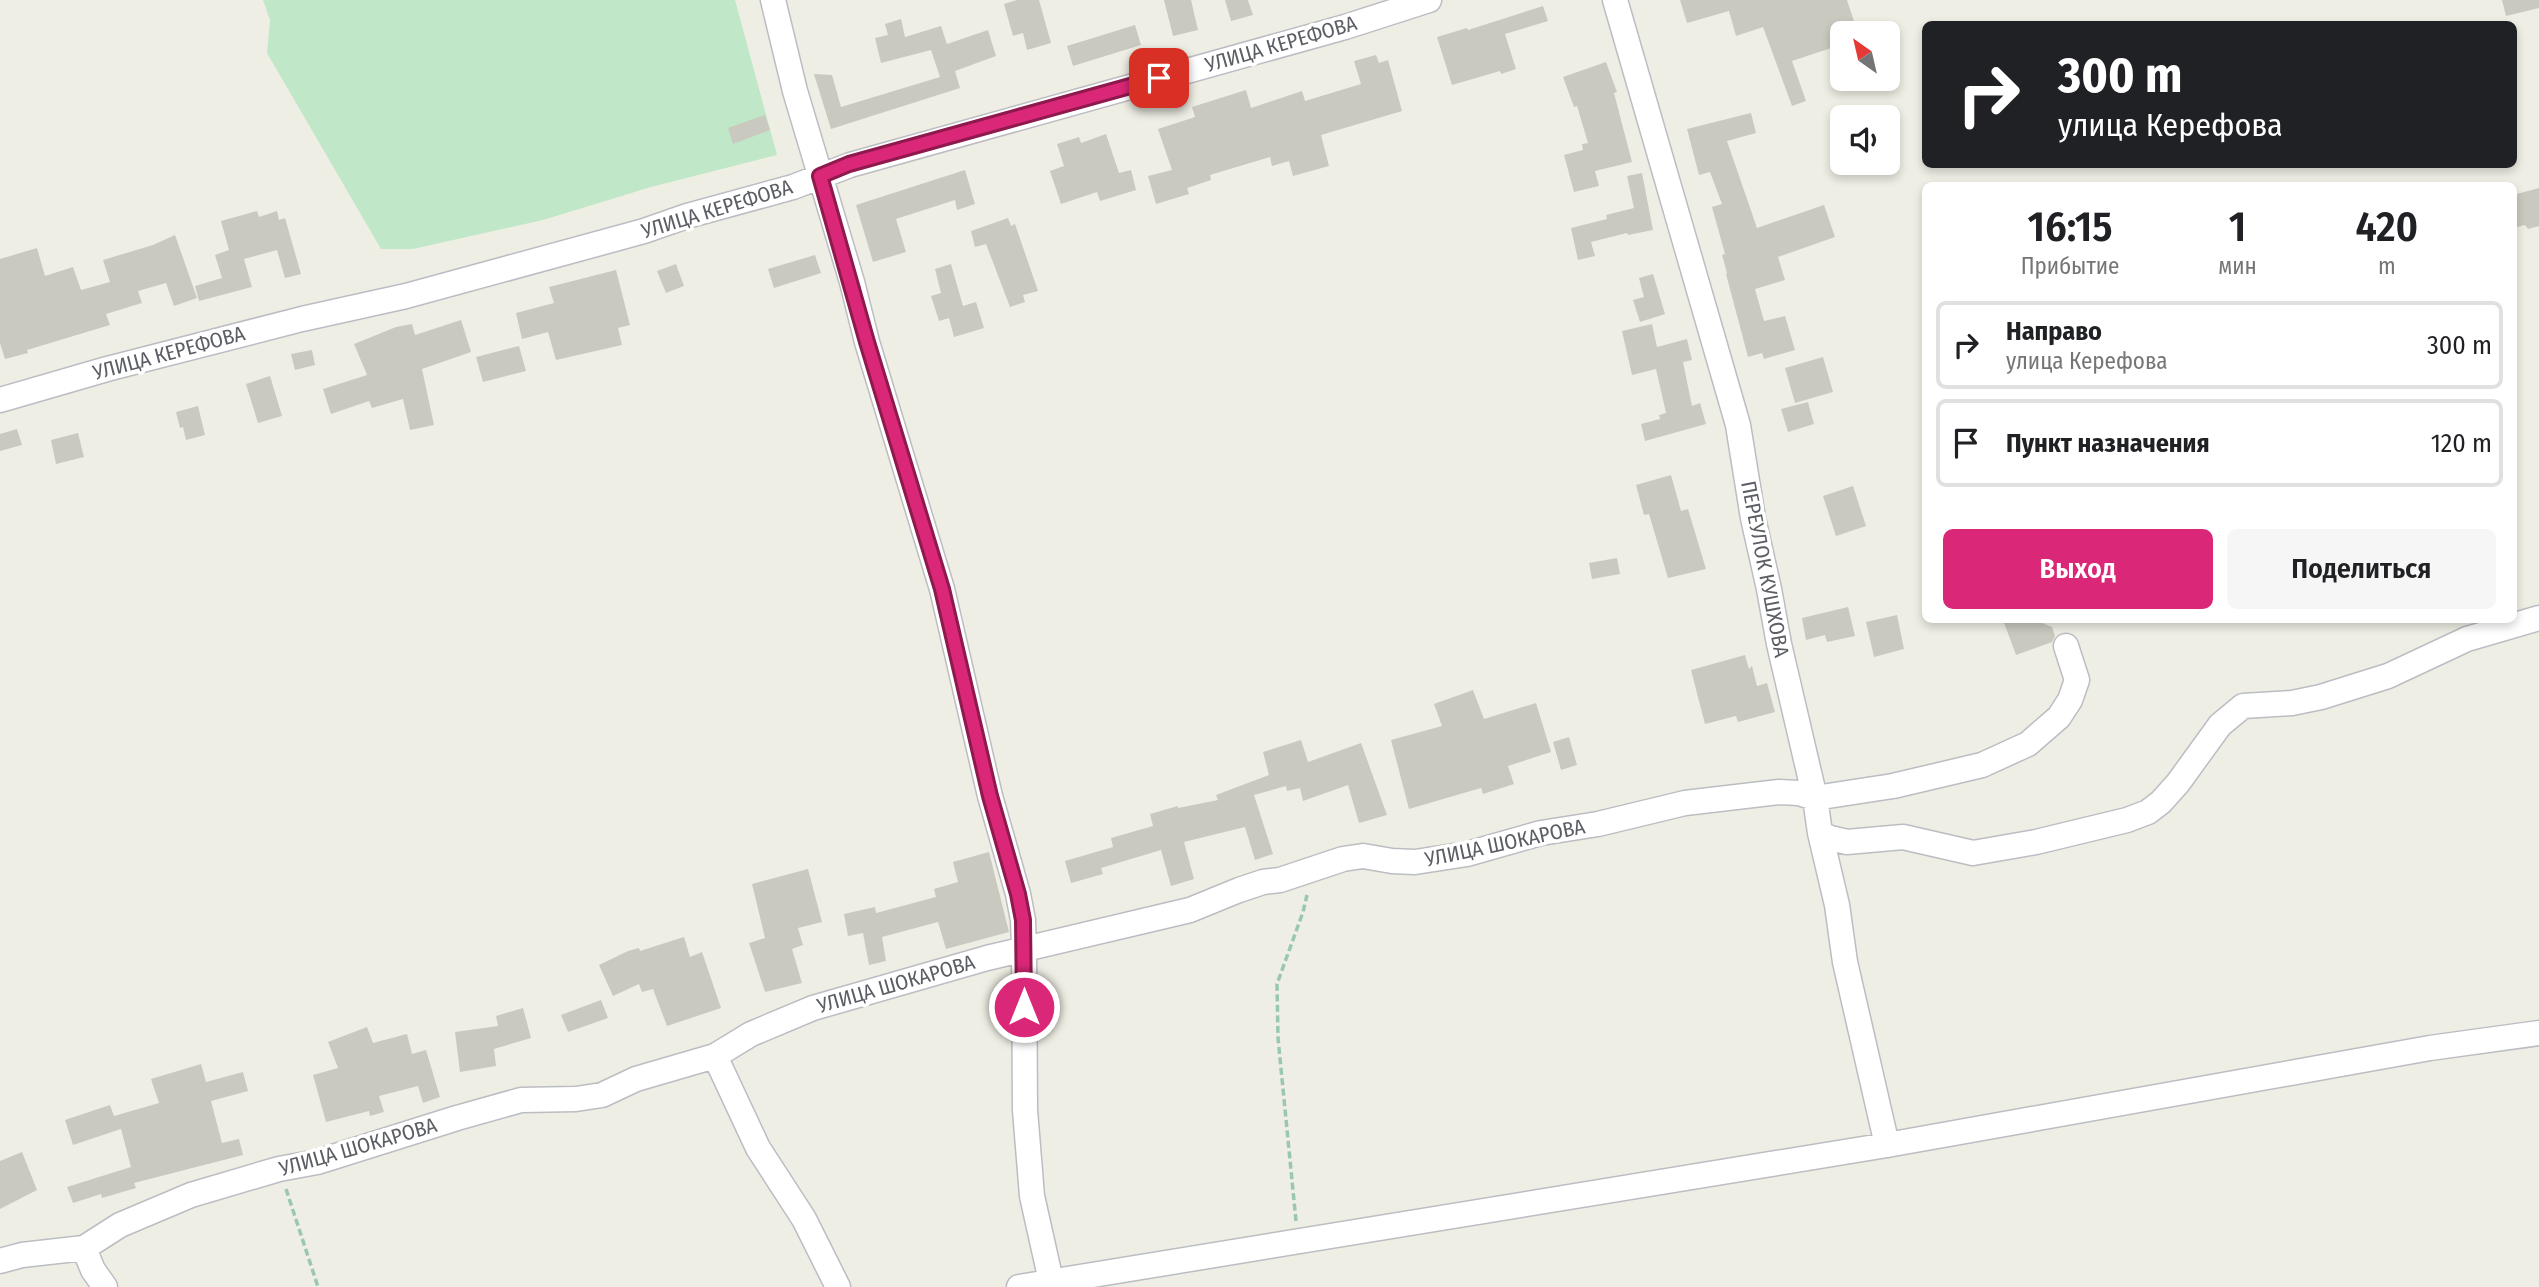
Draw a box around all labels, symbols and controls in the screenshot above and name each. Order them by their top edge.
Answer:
street label: УЛИЦА КЕРЕФОВА [1201,10,1360,78]
north arrow [1830,21,1900,91]
map controls [1830,21,1900,175]
text: 300 m [2058,46,2182,105]
pin [1129,48,1189,108]
icon: right [1943,49,2034,140]
icon: arrive [1140,59,1178,97]
button: sound [1830,105,1900,175]
text: улица Керефова [2058,106,2283,144]
street label: УЛИЦА КЕРЕФОВА [638,174,796,245]
text: 16:15 [2028,202,2113,252]
text: 1 [2229,202,2246,252]
text: 420 [2356,202,2418,252]
text: Прибытие [2021,252,2119,280]
text: мин [2218,252,2257,280]
text: m [2378,252,2396,280]
text: Направо [2006,316,2102,347]
street label: УЛИЦА КЕРЕФОВА [89,320,248,386]
icon: right [1947,326,1985,364]
text: 300 m [2427,330,2492,361]
text: улица Керефова [2006,347,2168,375]
icon: arrive [1947,424,1985,462]
text: Пункт назначения [2006,428,2210,459]
text: 120 m [2431,428,2492,459]
street label: ПЕРЕУЛОК КУШХОВА [1735,479,1795,659]
button: Выход [1943,529,2213,609]
button: Поделиться [2227,529,2496,609]
street label: УЛИЦА ШОКАРОВА [1422,813,1587,873]
street label: УЛИЦА ШОКАРОВА [813,949,978,1019]
position arrow [987,970,1061,1044]
street label: УЛИЦА ШОКАРОВА [275,1112,440,1182]

